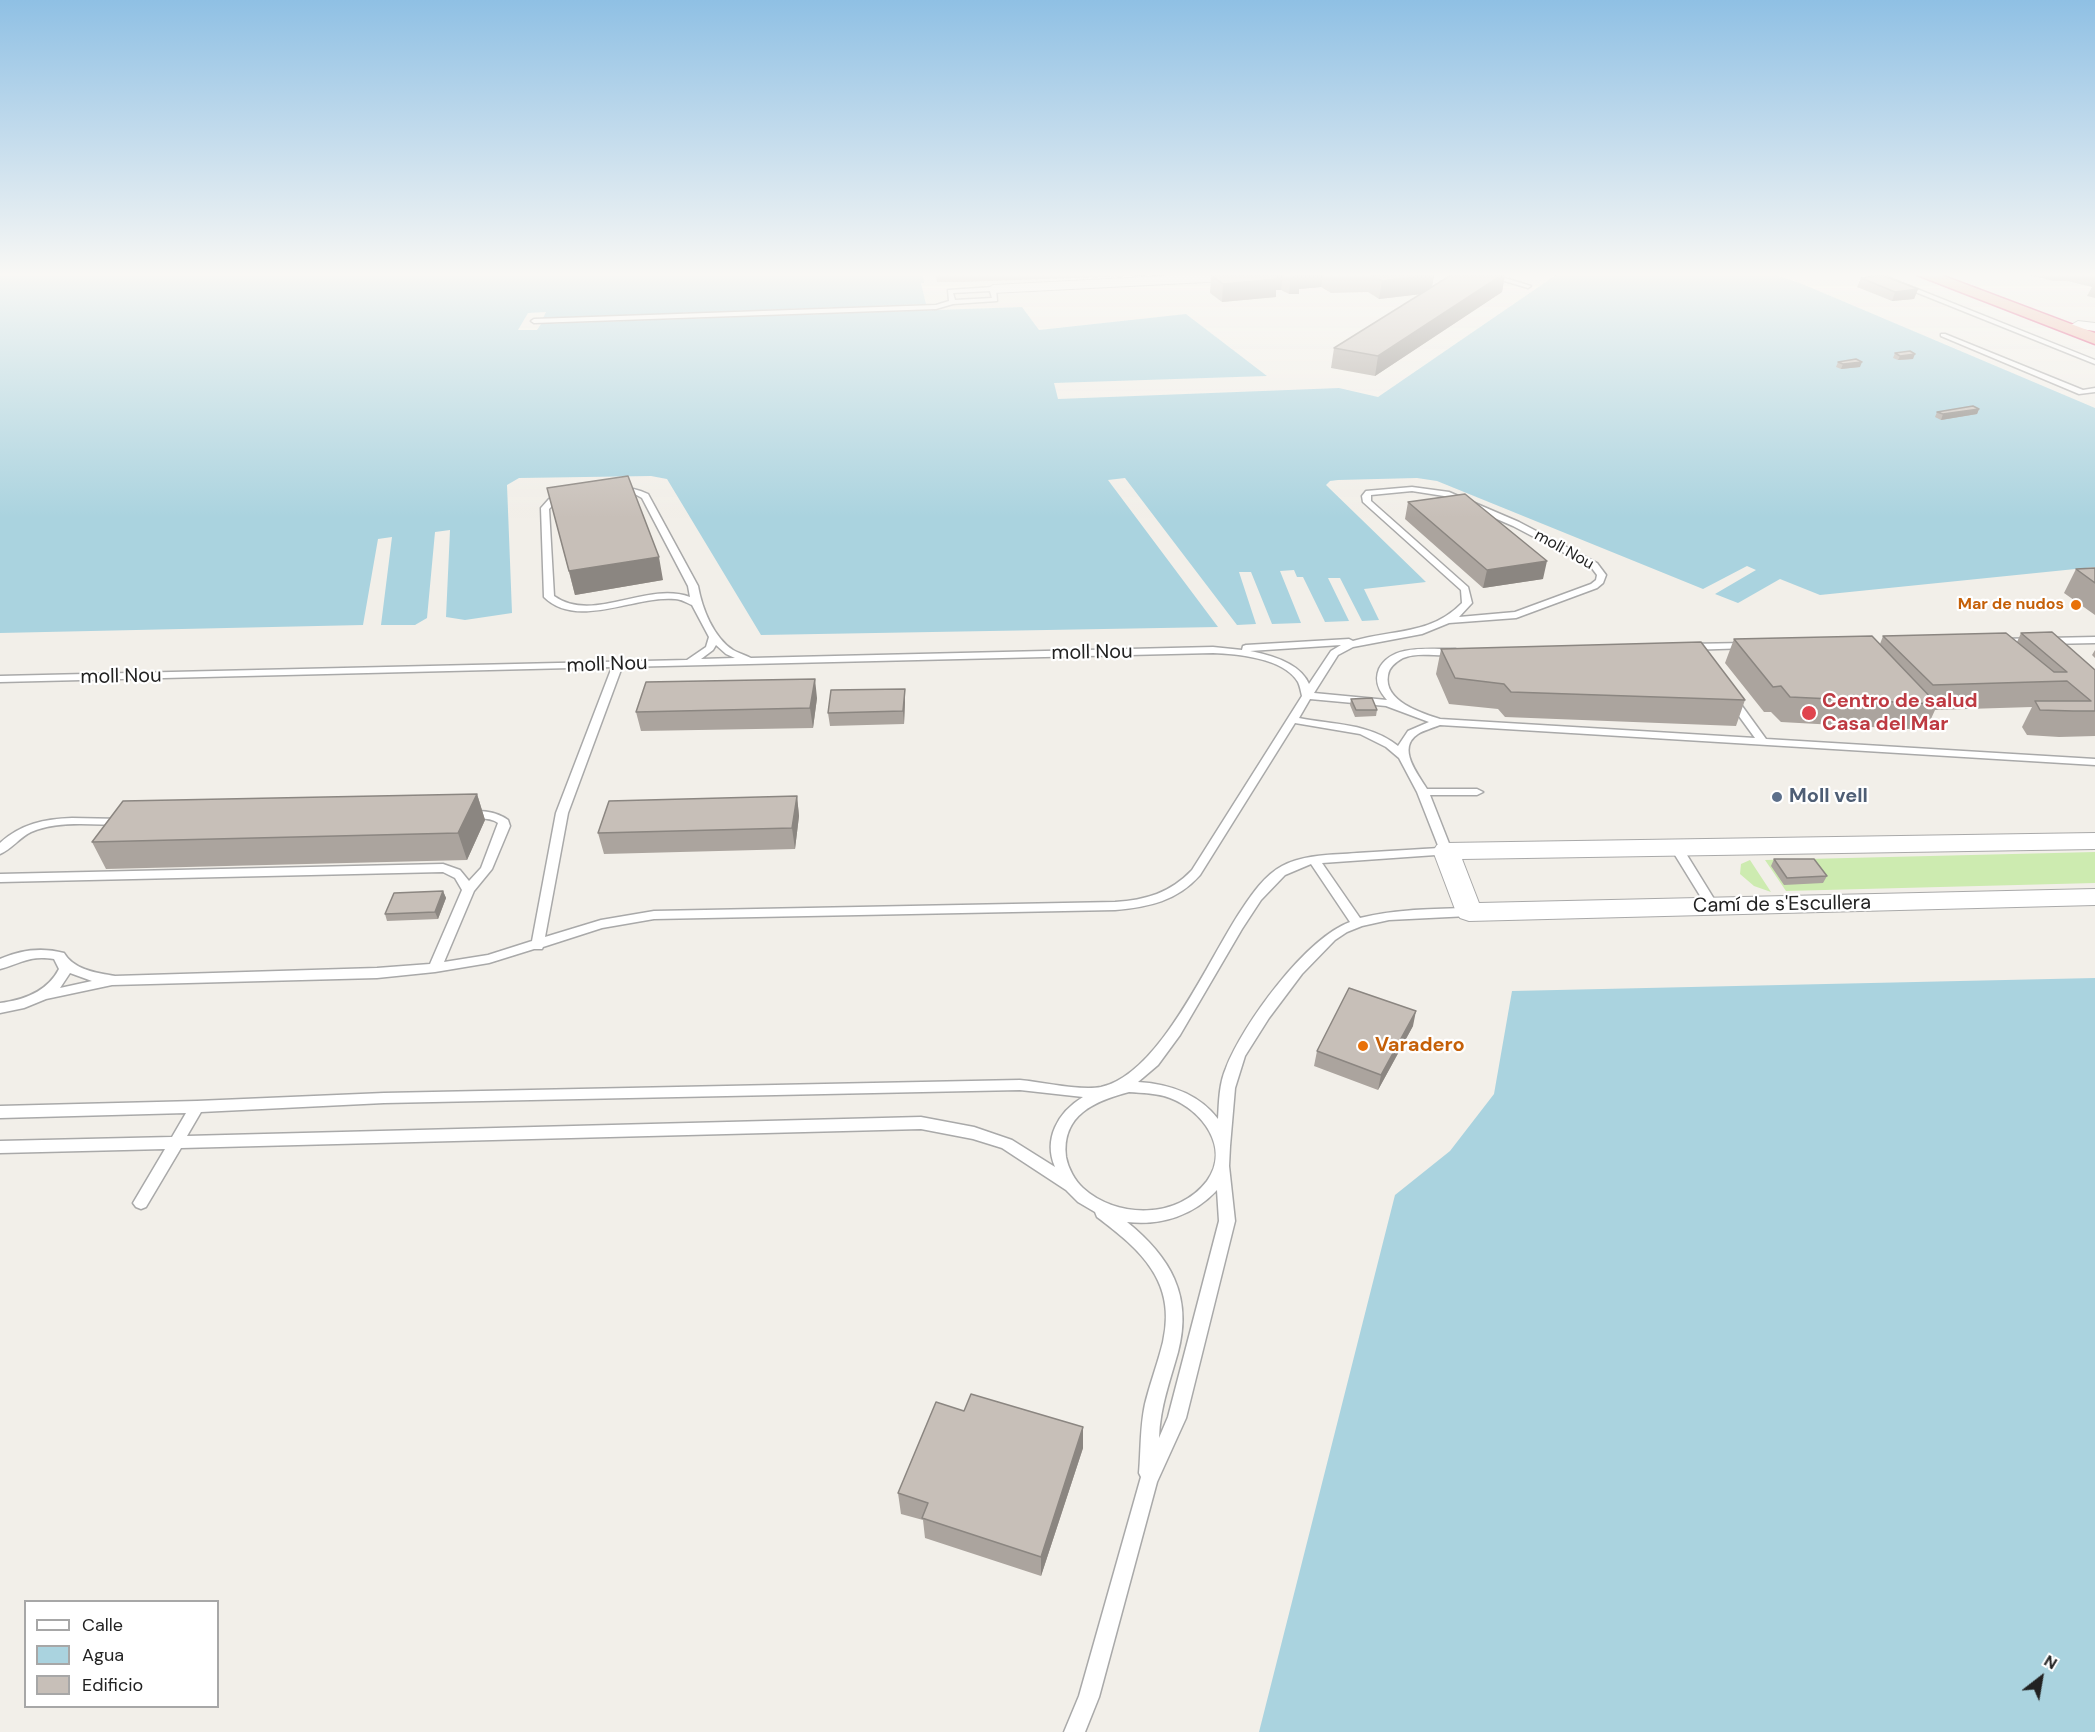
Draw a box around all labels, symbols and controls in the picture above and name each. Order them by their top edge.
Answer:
street label: moll Nou [1531,526,1597,574]
place label: Mar de nudos [1958,595,2064,615]
marker: Mar de nudos [2069,598,2083,612]
street label: moll Nou [1051,640,1133,666]
street label: moll Nou [566,652,648,678]
street label: moll Nou [80,664,162,690]
place label: Centro de salud Casa del Mar [1822,690,1978,737]
marker: Centro de salud Casa del Mar [1800,704,1818,722]
place label: Moll vell [1789,785,1868,809]
marker: Moll vell [1770,790,1784,804]
street label: Camí de s'Escullera [1693,891,1871,919]
place label: Varadero [1375,1034,1465,1058]
marker: Varadero [1356,1039,1370,1053]
legend [24,1600,219,1708]
text: Calle [82,1613,123,1637]
text: Agua [82,1643,124,1667]
north arrow [2011,1648,2071,1708]
text: N [2040,1650,2061,1674]
text: Edificio [82,1673,143,1697]

